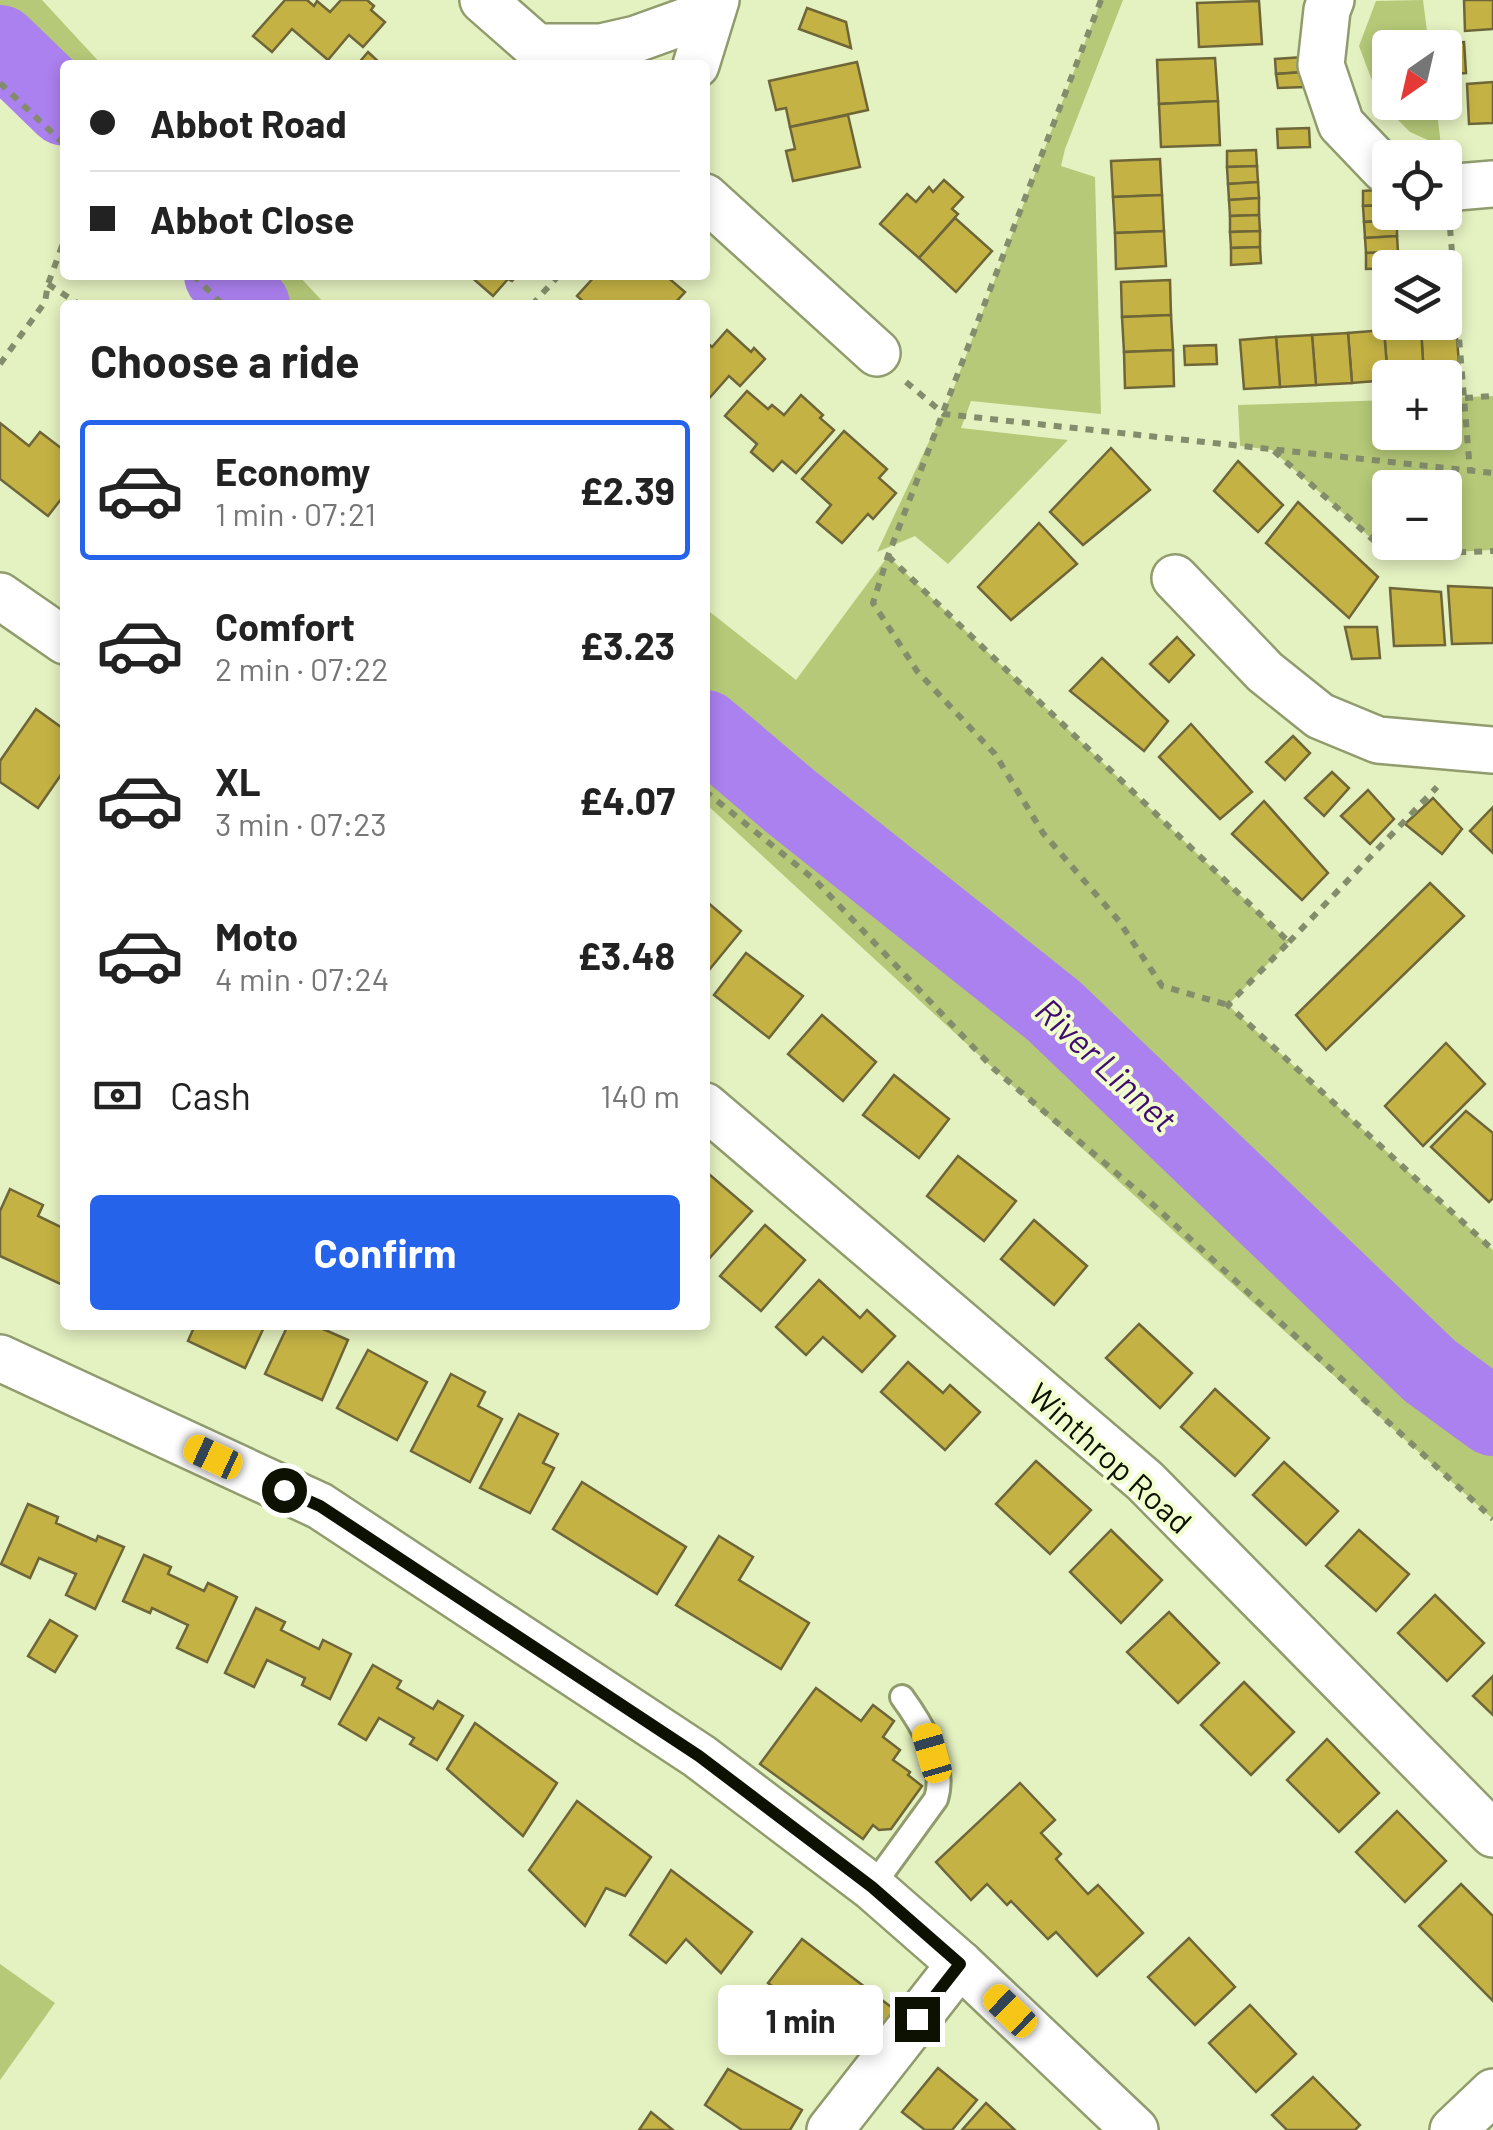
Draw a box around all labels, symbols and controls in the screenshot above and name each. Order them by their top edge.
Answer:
north arrow [1372,30,1462,120]
map controls [1372,30,1462,560]
text: Abbot Road [150,100,347,146]
button: locate [1372,140,1462,230]
text: Abbot Close [150,196,354,242]
button: layers [1372,250,1462,340]
text: Choose a ride [90,333,360,387]
button: + [1372,360,1462,450]
icon: car [95,445,185,535]
text: Economy [215,448,370,494]
text: £2.39 [579,467,675,513]
button: − [1372,470,1462,560]
text: 1 min · 07:21 [215,494,376,532]
icon: car [95,600,185,690]
text: Comfort [215,603,355,649]
text: £3.23 [580,622,675,668]
text: 2 min · 07:22 [215,649,388,687]
icon: car [95,755,185,845]
text: XL [215,758,261,804]
text: £4.07 [579,777,675,823]
text: 3 min · 07:23 [215,804,387,842]
icon: car [95,910,185,1000]
text: Moto [215,913,298,959]
text: £3.48 [577,932,675,978]
text: 4 min · 07:24 [215,959,389,997]
water label: River Linnet [1028,988,1186,1140]
icon: cash [90,1068,145,1123]
text: Cash [170,1072,251,1118]
text: 140 m [600,1076,680,1114]
button: Confirm [90,1195,680,1310]
street label: Winthrop Road [1022,1374,1200,1540]
car [179,1431,247,1483]
route start [262,1468,307,1513]
car [909,1720,955,1786]
car [978,1979,1042,2043]
callout: 1 min [717,1984,882,2054]
route end [895,1997,940,2042]
text: 1 min [765,2001,836,2039]

